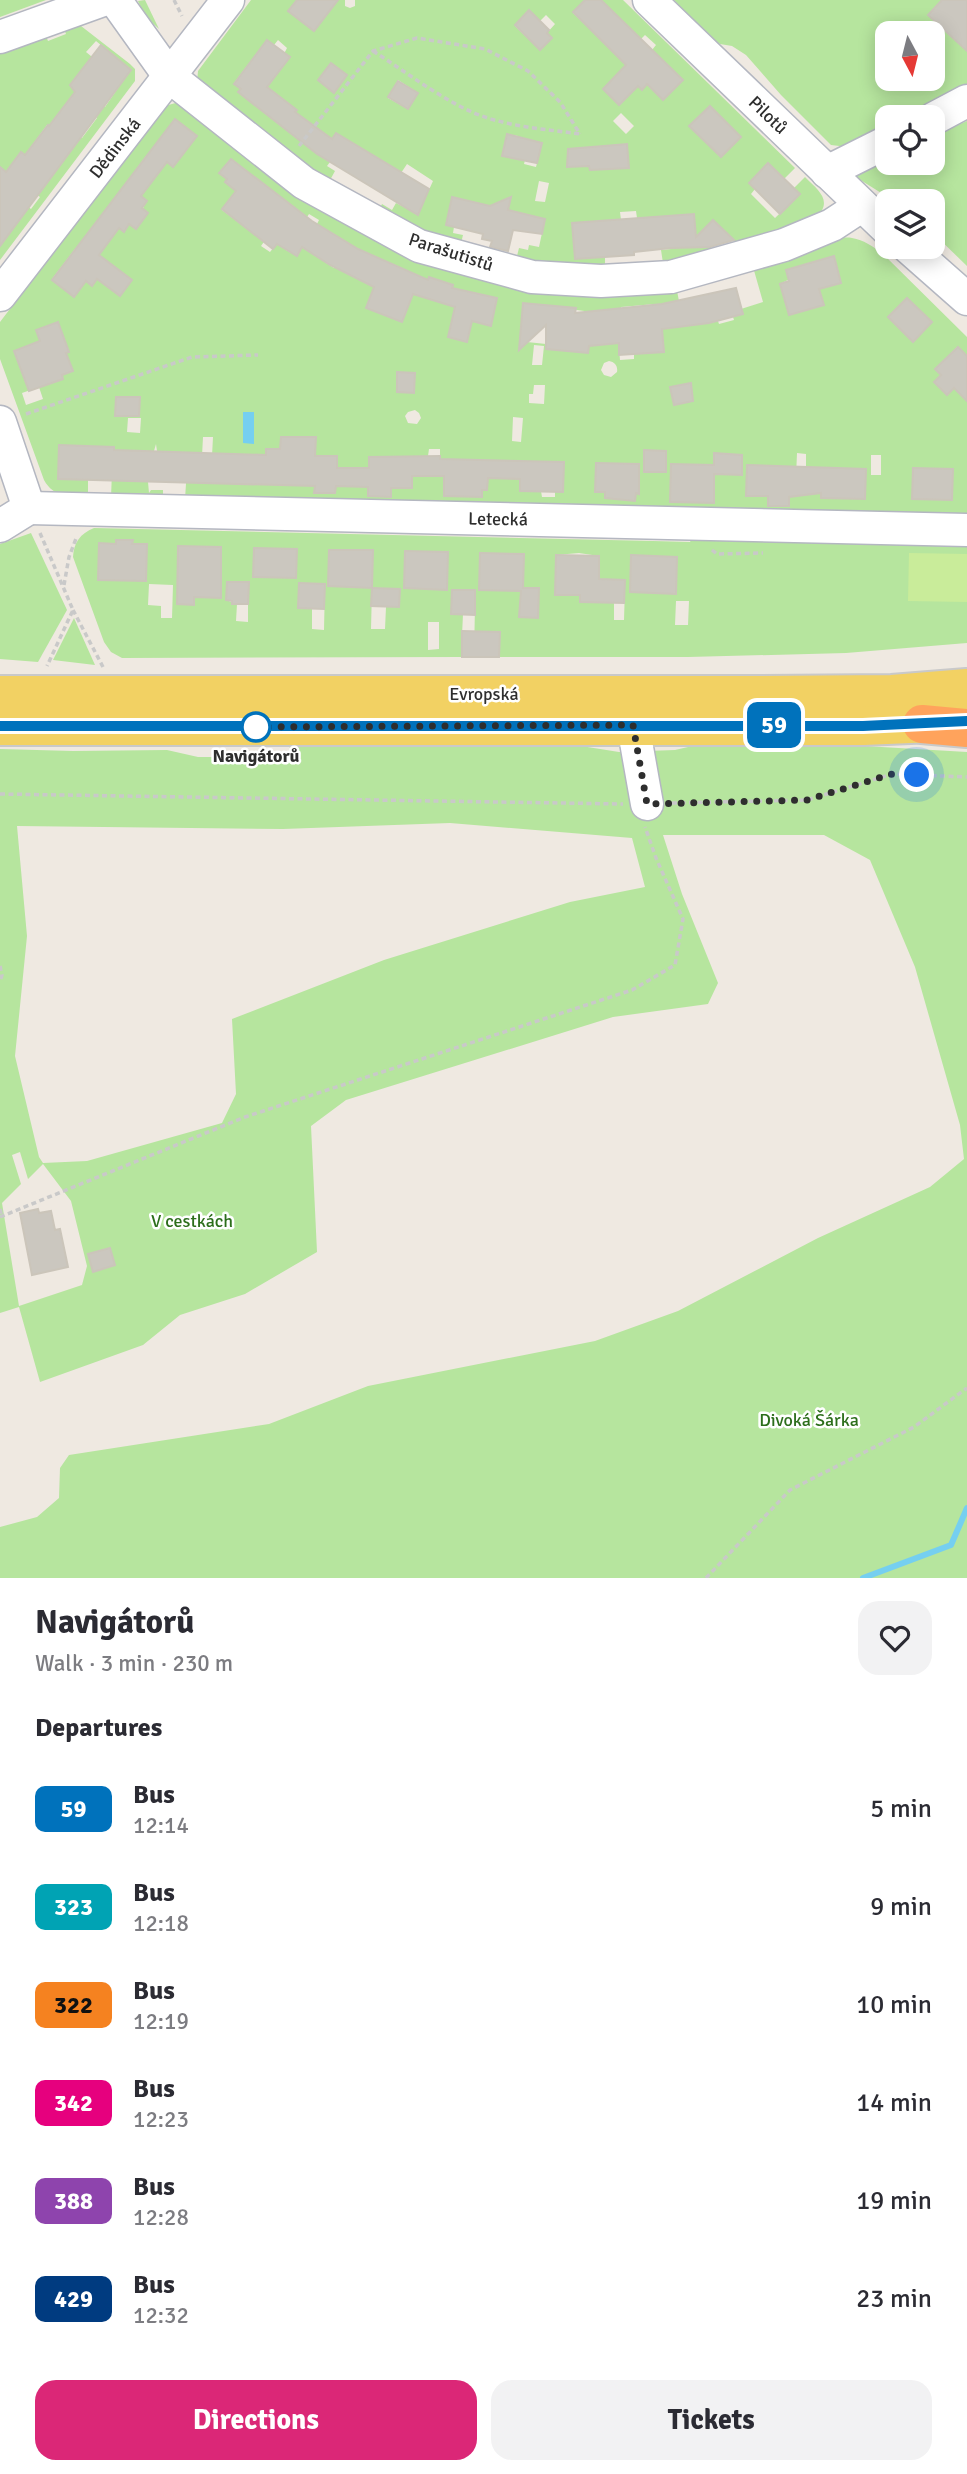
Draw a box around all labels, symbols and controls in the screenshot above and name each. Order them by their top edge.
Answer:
north arrow [875,21,945,91]
map controls [875,21,945,259]
street label: Pilotů [744,91,792,139]
button: locate [875,105,945,175]
street label: Dědinská [85,113,145,183]
button: layers [875,189,945,259]
street label: Parašutistů [406,228,496,276]
street label: Letecká [468,507,528,531]
street label: Evropská [449,683,519,705]
line badge: 59 [742,702,806,748]
text: 59 [761,710,787,740]
marker: Navigátorů [241,712,271,742]
place label: Navigátorů [213,745,300,767]
your location [899,757,934,792]
park label: V cestkách [151,1210,233,1232]
park label: Divoká Šárka [759,1409,859,1431]
button: heart [858,1601,932,1675]
text: Navigátorů [35,1602,194,1643]
text: Walk · 3 min · 230 m [35,1649,233,1678]
text: Departures [35,1712,162,1744]
text: Bus [133,1779,175,1811]
text: 5 min [870,1793,932,1825]
text: 59 [61,1794,86,1824]
text: 12:14 [133,1811,189,1840]
text: Bus [133,1877,175,1909]
text: 9 min [870,1891,932,1923]
text: 323 [54,1892,93,1922]
text: 12:18 [133,1909,189,1938]
text: Bus [133,1975,175,2007]
text: 10 min [856,1989,932,2021]
text: 322 [54,1990,93,2020]
text: 12:19 [133,2007,189,2036]
text: Bus [133,2073,175,2105]
text: 14 min [856,2087,932,2119]
text: 342 [54,2088,93,2118]
text: 12:23 [133,2105,189,2134]
text: Bus [133,2171,175,2203]
text: 19 min [856,2185,932,2217]
text: 388 [54,2186,93,2216]
text: 12:28 [133,2203,189,2232]
text: Bus [133,2269,175,2301]
text: 23 min [856,2283,932,2315]
text: 429 [54,2284,93,2314]
text: 12:32 [133,2301,189,2330]
button: Directions [35,2380,477,2460]
button: Tickets [491,2380,932,2460]

